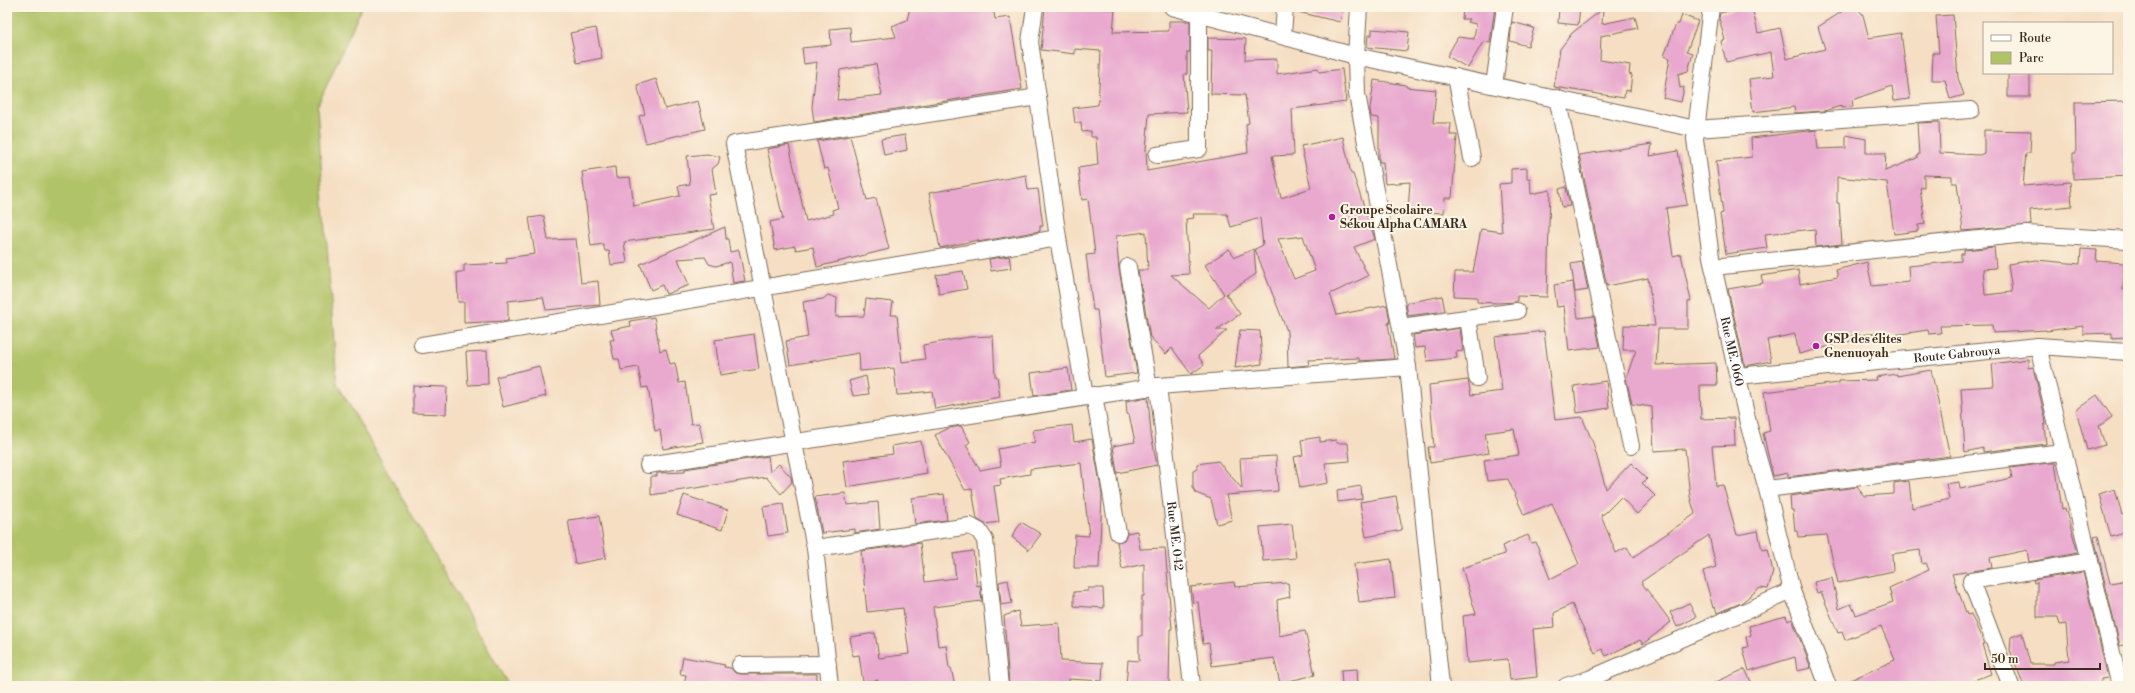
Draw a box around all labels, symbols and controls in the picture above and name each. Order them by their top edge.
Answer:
legend [1983,22,2113,74]
text: Route [2019,31,2051,46]
text: Parc [2019,51,2044,66]
place label: Groupe Scolaire Sékou Alpha CAMARA [1340,203,1468,232]
marker: Groupe Scolaire Sékou Alpha CAMARA [1327,212,1337,222]
street label: Rue ME. 060 [1717,315,1747,388]
place label: GSP des élites Gnenuoyah [1824,332,1902,361]
marker: GSP des élites Gnenuoyah [1811,341,1821,351]
street label: Route Gabrouya [1913,342,2002,366]
street label: Rue ME. 042 [1164,501,1186,572]
scale bar [1985,645,2100,671]
text: 50 m [1991,652,2019,667]

